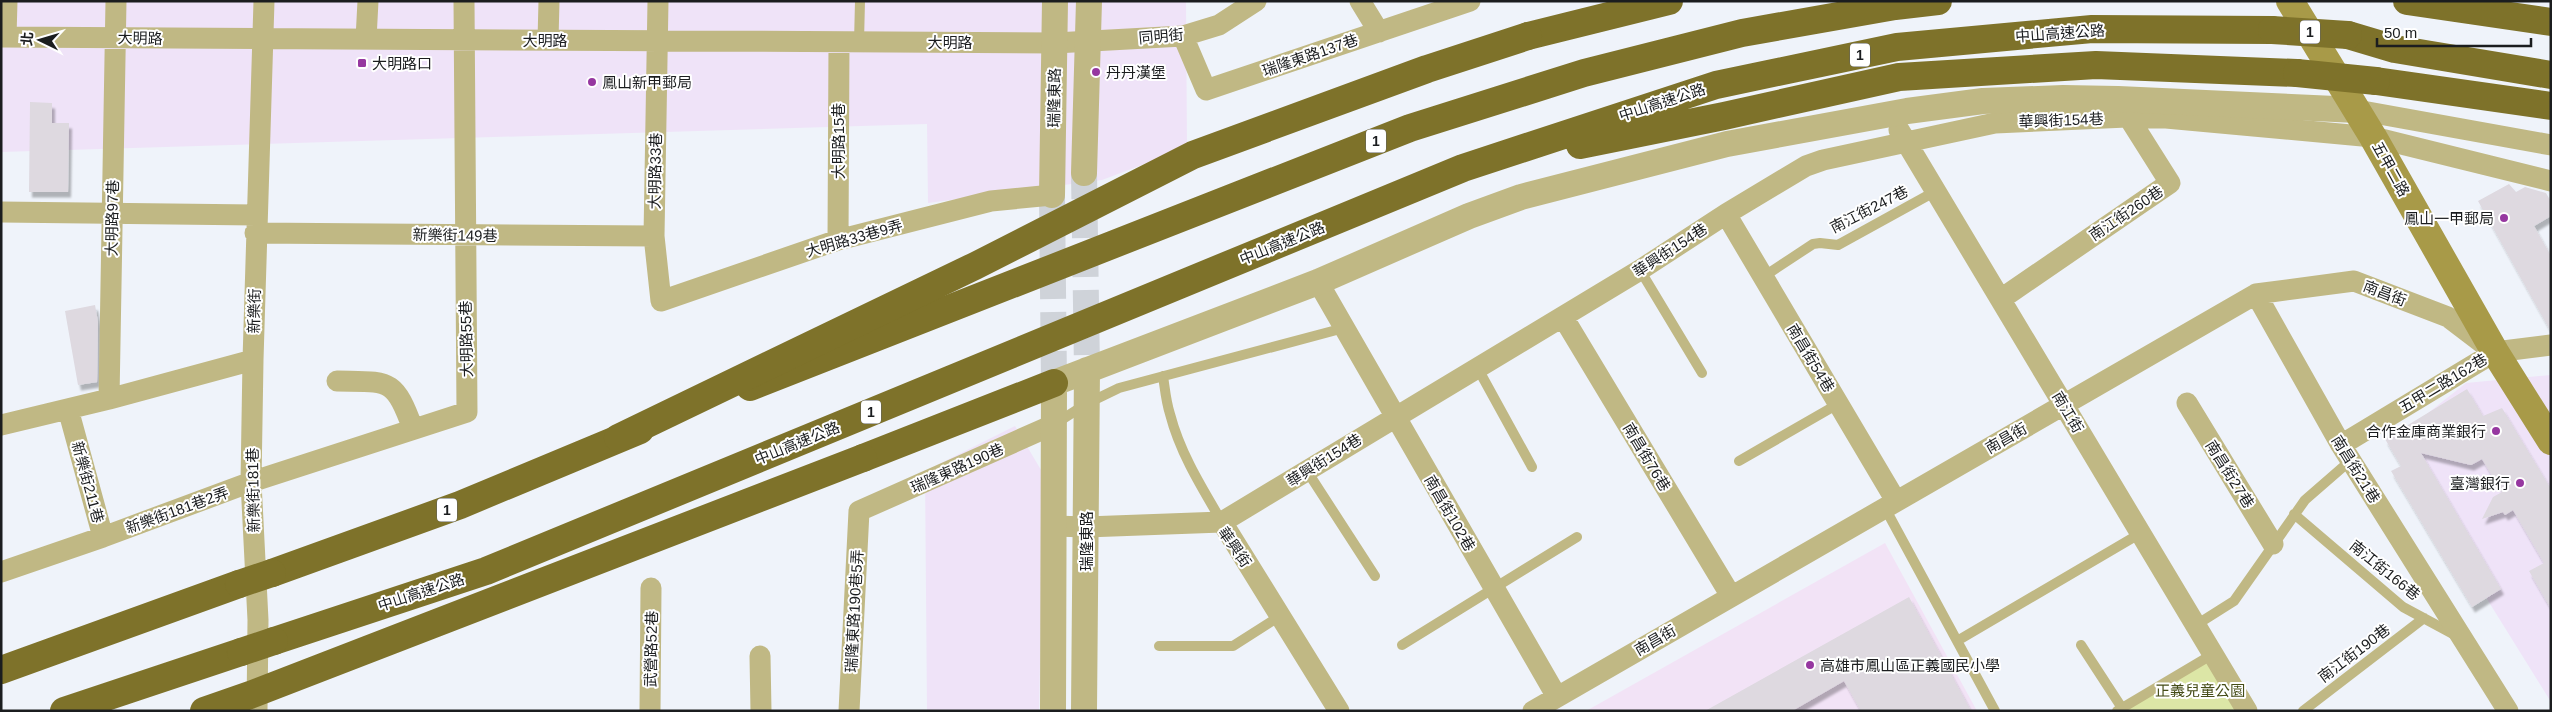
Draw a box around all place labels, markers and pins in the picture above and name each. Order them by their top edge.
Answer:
place label: 大明路口 [372,55,432,72]
marker: 大明路口 [356,57,368,69]
place label: 丹丹漢堡 [1106,64,1166,81]
marker: 丹丹漢堡 [1090,66,1102,78]
place label: 鳳山新甲郵局 [602,74,692,91]
marker: 鳳山新甲郵局 [586,76,598,88]
place label: 鳳山一甲郵局 [2404,210,2494,227]
marker: 鳳山一甲郵局 [2498,212,2510,224]
place label: 合作金庫商業銀行 [2366,423,2486,440]
marker: 合作金庫商業銀行 [2490,425,2502,437]
place label: 臺灣銀行 [2450,475,2510,492]
marker: 臺灣銀行 [2514,477,2526,489]
place label: 高雄市鳳山區正義國民小學 [1820,657,2000,674]
marker: 高雄市鳳山區正義國民小學 [1804,659,1816,671]

